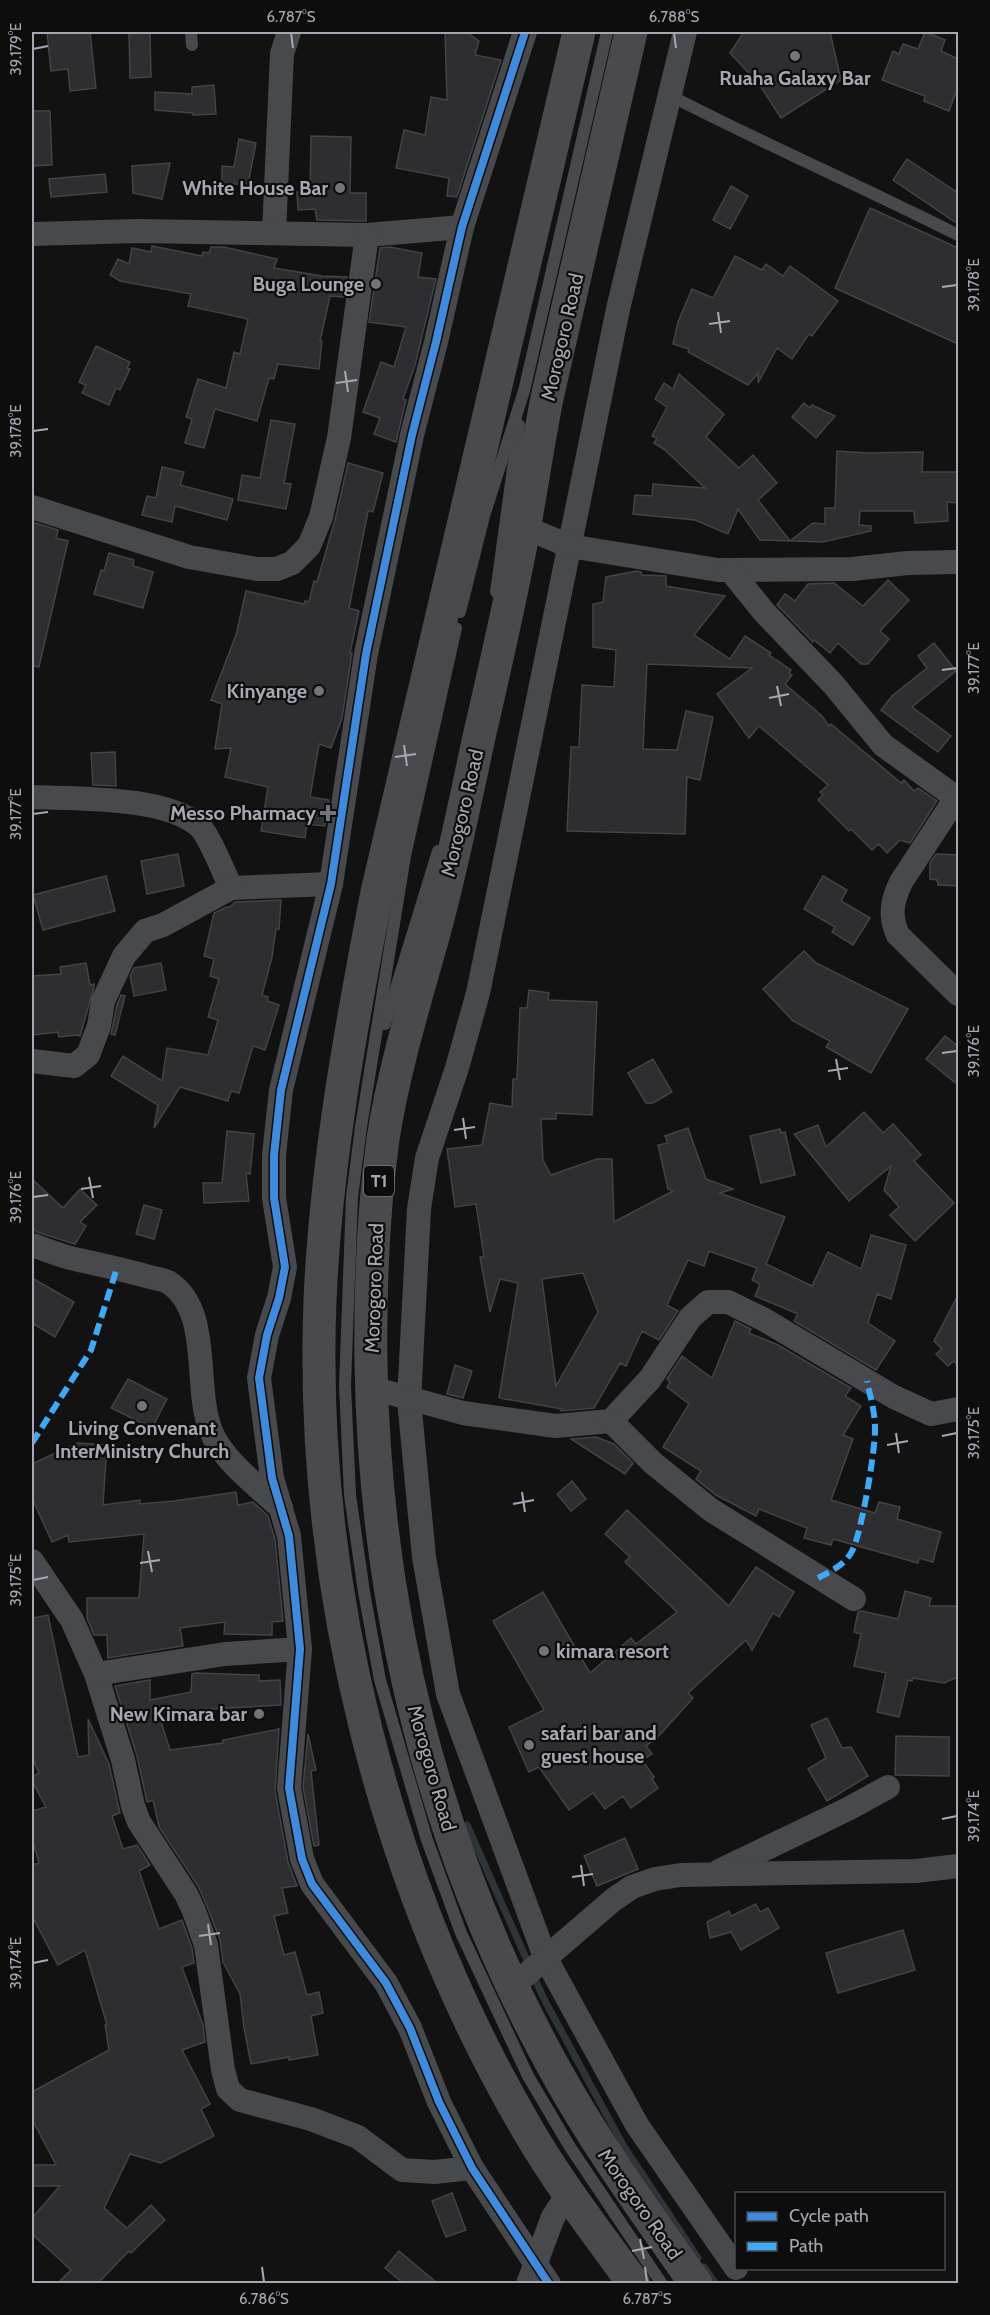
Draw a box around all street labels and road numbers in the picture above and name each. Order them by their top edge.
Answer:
street label: Morogoro Road [536,271,588,403]
street label: Morogoro Road [436,747,488,879]
road number: T1 [364,1166,394,1196]
street label: Morogoro Road [360,1223,388,1353]
street label: Morogoro Road [403,1702,461,1834]
street label: Morogoro Road [593,2144,687,2264]

